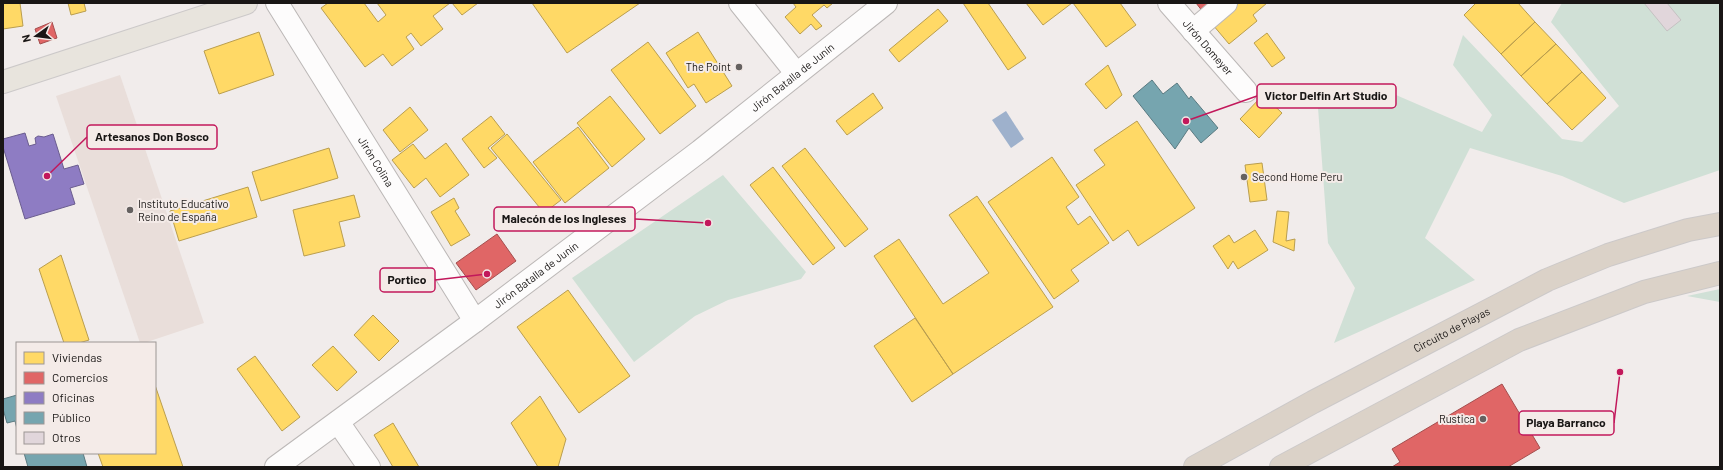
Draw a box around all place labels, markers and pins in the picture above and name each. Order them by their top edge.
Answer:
place label: The Point [686,60,731,73]
marker: The Point [734,62,744,72]
callout: Victor Delfin Art Studio [1257,84,1396,108]
callout: Artesanos Don Bosco [87,125,217,149]
place label: Second Home Peru [1252,170,1342,183]
marker: Second Home Peru [1239,172,1249,182]
place label: Instituto Educativo Reino de España [138,197,229,223]
marker: Instituto Educativo Reino de España [125,205,135,215]
callout: Malecón de los Ingleses [494,207,635,231]
callout: Portico [380,268,435,292]
callout: Playa Barranco [1519,411,1614,435]
place label: Rustica [1439,412,1475,425]
marker: Rustica [1478,414,1488,424]

